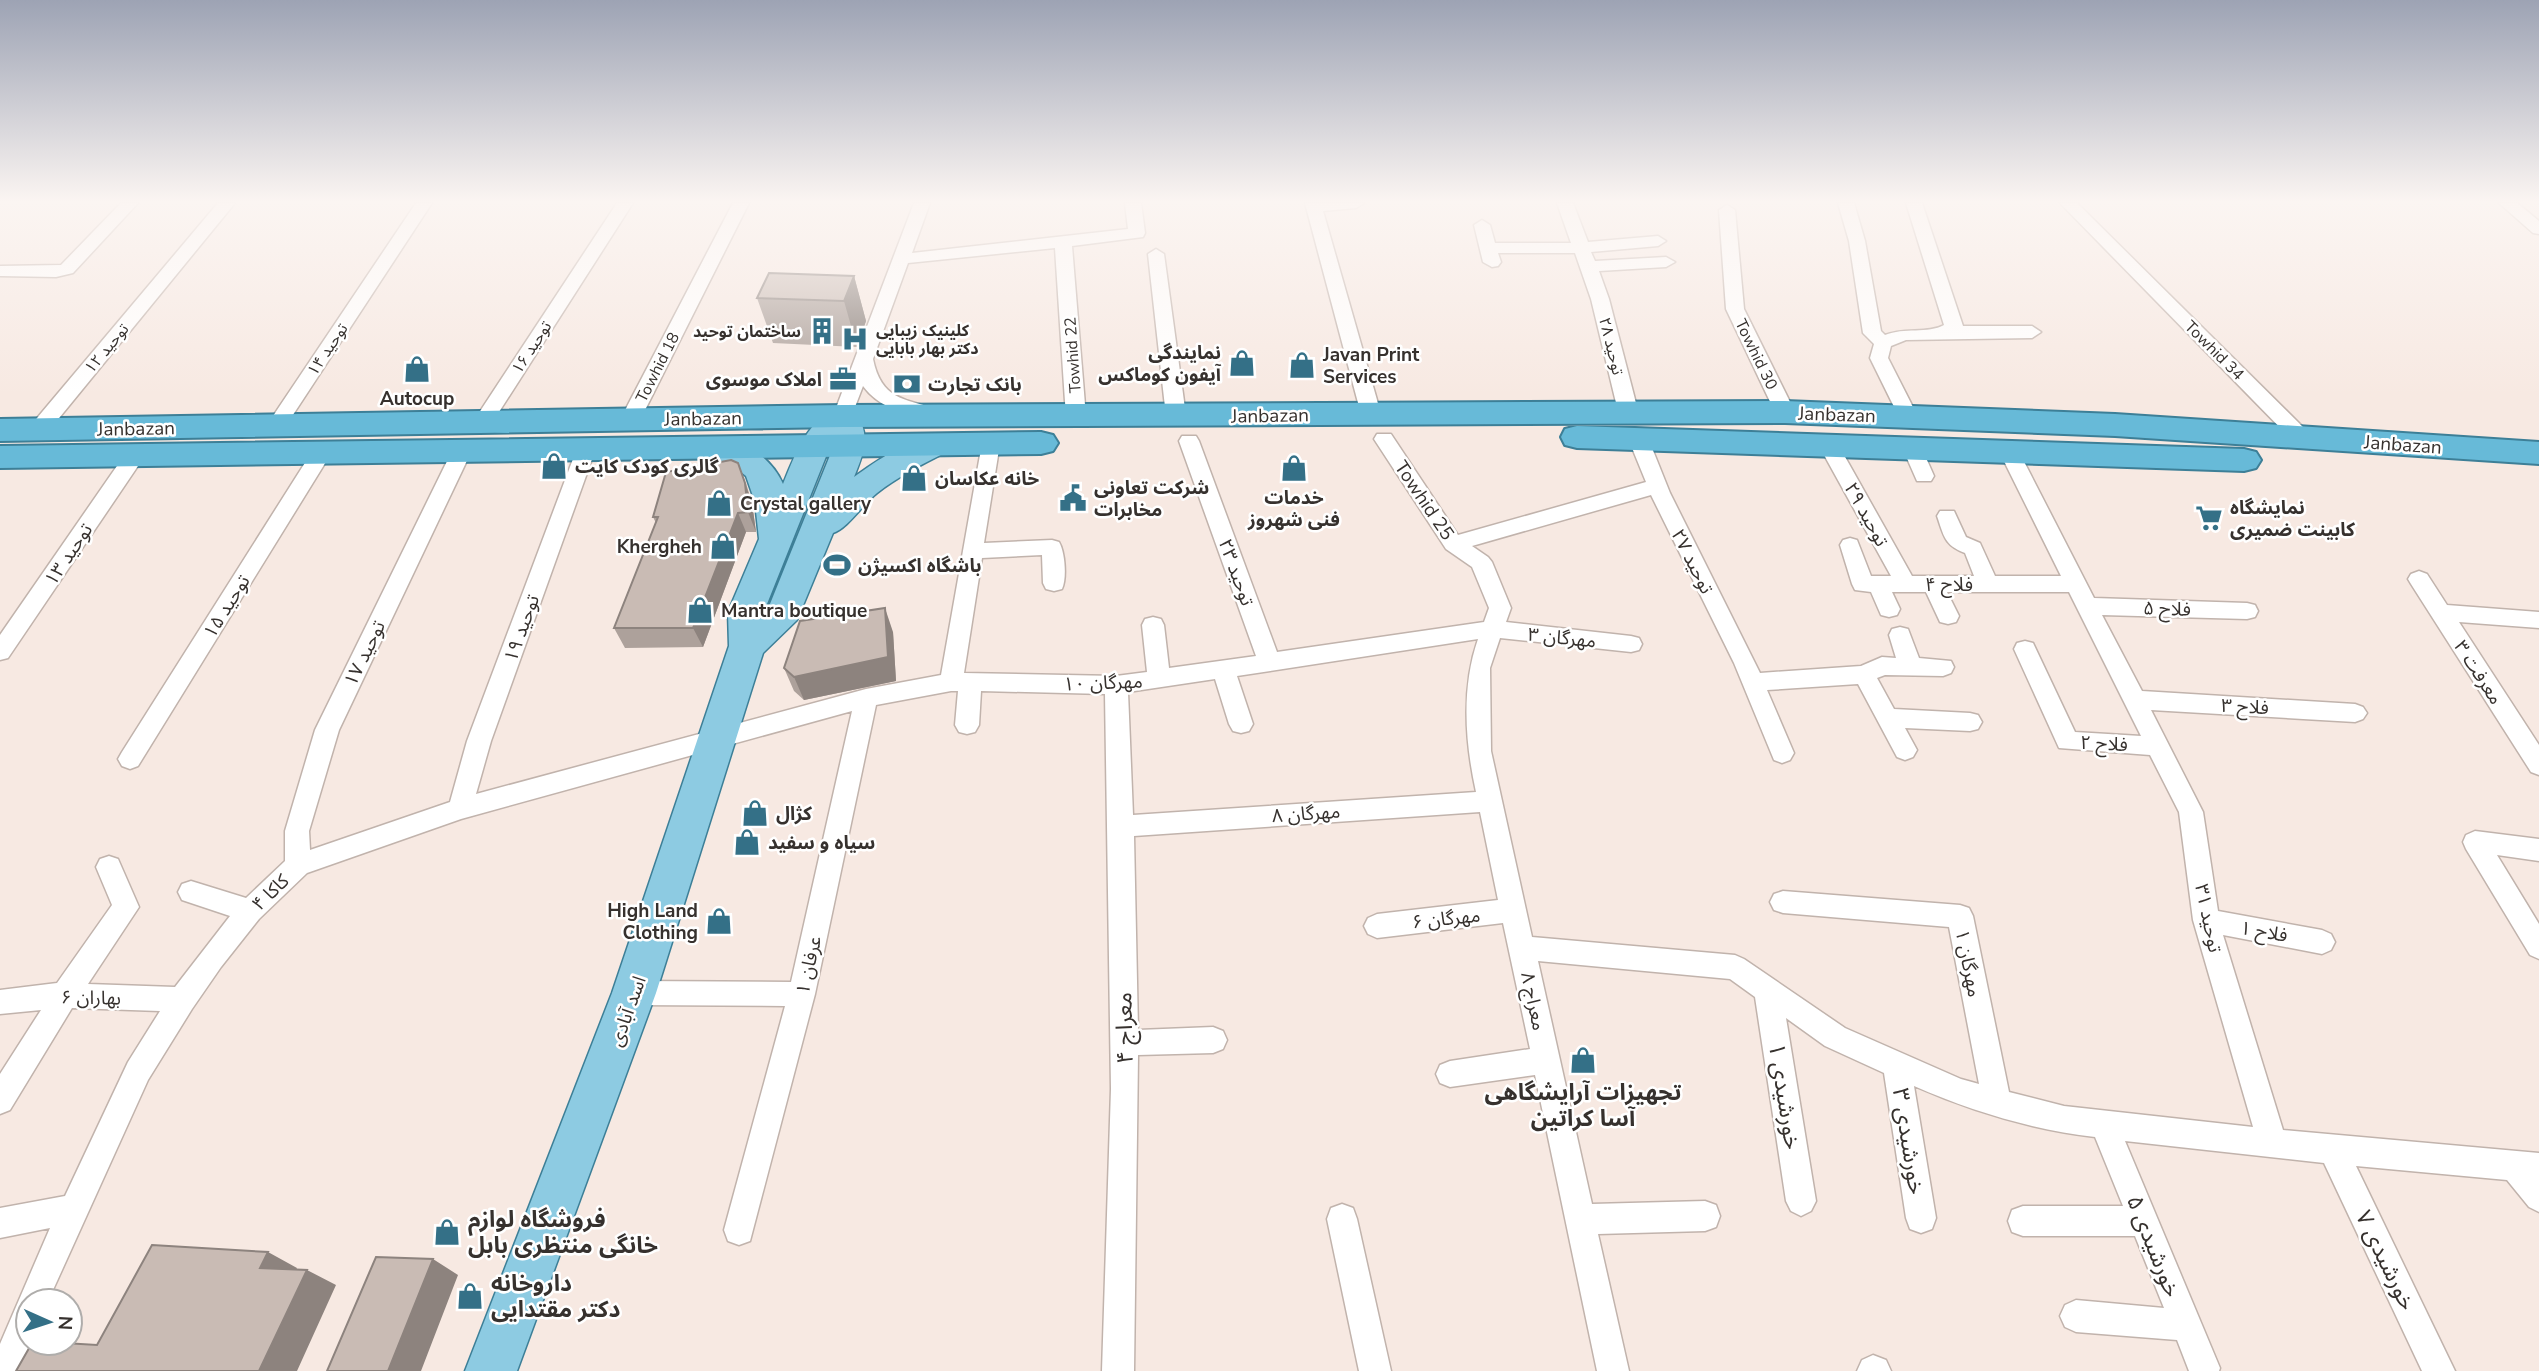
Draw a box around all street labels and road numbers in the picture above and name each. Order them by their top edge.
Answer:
street label: توحید ۲۸ [1593,315,1629,378]
street label: Towhid 30 [1730,315,1783,393]
street label: Towhid 22 [1059,316,1087,394]
street label: Towhid 34 [2180,316,2249,386]
street label: توحید ۱۶ [507,317,557,378]
street label: توحید ۱۲ [79,319,134,378]
street label: توحید ۱۴ [302,319,354,380]
street label: Towhid 18 [631,329,685,406]
street label: Janbazan [1797,401,1876,429]
street label: Janbazan [1230,402,1309,430]
street label: Janbazan [663,405,742,433]
street label: Janbazan [96,415,175,443]
street label: Janbazan [2362,429,2443,461]
street label: Towhid 25 [1388,456,1460,545]
street label: توحید ۲۹ [1838,478,1894,551]
street label: توحید ۱۳ [39,518,99,591]
street label: توحید ۲۷ [1665,525,1720,598]
street label: توحید ۲۳ [1212,535,1260,610]
street label: توحید ۱۵ [197,570,256,643]
street label: فلاح ۴ [1925,572,1973,598]
street label: توحید ۱۹ [498,591,546,666]
street label: فلاح ۵ [2143,595,2191,623]
street label: توحید ۱۷ [338,616,392,690]
street label: مهرگان ۳ [1526,621,1597,655]
street label: معرفت ۳ [2448,635,2509,710]
street label: مهرگان ۱۰ [1063,669,1143,697]
street label: فلاح ۳ [2220,693,2269,721]
street label: فلاح ۲ [2079,730,2128,758]
street label: مهرگان ۸ [1271,799,1341,829]
street label: کاکا ۴ [246,868,296,917]
street label: توحید ۳۱ [2188,881,2228,955]
street label: مهرگان ۶ [1411,902,1482,936]
street label: فلاح ۱ [2238,915,2290,949]
street label: مهرگان ۱ [1949,927,1987,999]
street label: عرفان ۱ [790,933,828,997]
street label: معراج ۸ [1514,969,1552,1033]
street label: اسد آبادی [603,973,653,1050]
street label: بهاران ۶ [61,984,121,1012]
street label: معراج ۴ [1108,992,1142,1064]
street label: خورشیدی ۱ [1761,1041,1808,1152]
street label: خورشیدی ۳ [1885,1086,1932,1197]
street label: خورشیدی ۵ [2119,1191,2188,1302]
street label: خورشیدی ۷ [2348,1205,2423,1315]

